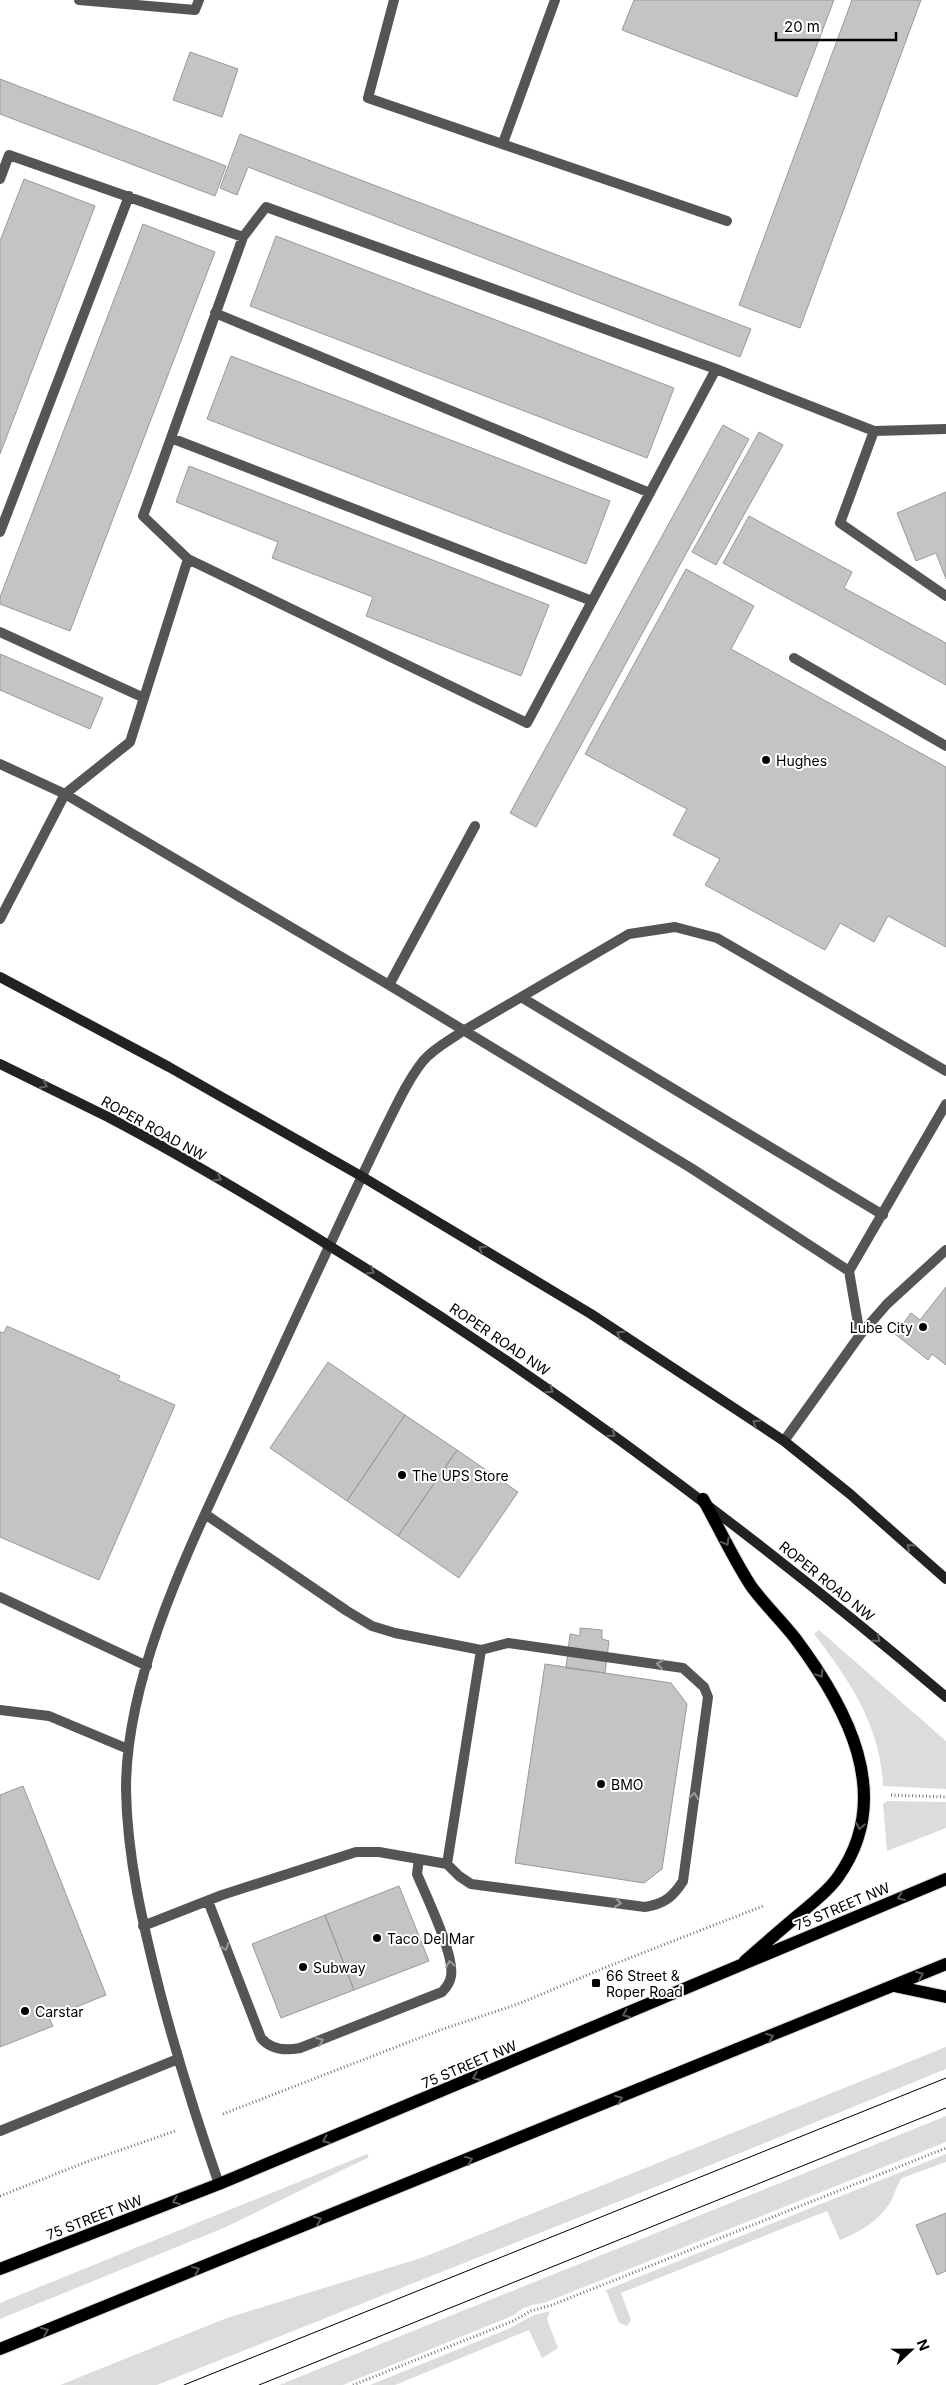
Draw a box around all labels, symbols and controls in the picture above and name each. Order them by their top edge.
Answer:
scale bar [776,10,896,42]
text: 20 m [784,17,820,36]
place label: Hughes [776,752,827,769]
marker: Hughes [760,754,772,766]
one-way arrow [39,1079,48,1089]
street label: ROPER ROAD NW [99,1092,210,1164]
one-way arrow [212,1172,221,1182]
one-way arrow [478,1245,487,1255]
one-way arrow [365,1265,374,1274]
street label: ROPER ROAD NW [447,1299,554,1379]
place label: Lube City [850,1319,913,1336]
marker: Lube City [917,1321,929,1333]
one-way arrow [617,1331,626,1340]
one-way arrow [544,1384,554,1393]
one-way arrow [753,1420,762,1429]
one-way arrow [607,1428,616,1437]
place label: The UPS Store [412,1467,509,1484]
marker: The UPS Store [396,1469,408,1481]
one-way arrow [720,1537,730,1546]
street label: ROPER ROAD NW [776,1537,878,1625]
one-way arrow [906,1544,915,1553]
one-way arrow [872,1633,881,1642]
one-way arrow [655,1660,664,1670]
one-way arrow [814,1669,823,1678]
place label: BMO [611,1776,644,1793]
marker: BMO [595,1778,607,1790]
one-way arrow [688,1791,699,1799]
one-way arrow [855,1822,865,1831]
street label: 75 STREET NW [792,1878,892,1934]
one-way arrow [897,1891,906,1901]
one-way arrow [614,1897,622,1908]
place label: Taco Del Mar [387,1930,475,1947]
marker: Taco Del Mar [371,1932,383,1944]
one-way arrow [219,1942,229,1950]
place label: Subway [313,1959,366,1976]
one-way arrow [446,1960,456,1969]
marker: Subway [297,1961,309,1973]
place label: 66 Street & Roper Road [606,1967,683,2000]
one-way arrow [915,1971,924,1982]
marker: 66 Street & Roper Road [590,1977,602,1989]
place label: Carstar [35,2003,84,2020]
marker: Carstar [19,2005,31,2017]
one-way arrow [622,2008,631,2019]
one-way arrow [765,2033,774,2043]
one-way arrow [315,2036,324,2047]
street label: 75 STREET NW [419,2036,519,2092]
one-way arrow [472,2071,481,2081]
one-way arrow [614,2094,623,2105]
one-way arrow [322,2133,331,2144]
one-way arrow [464,2155,472,2165]
street label: 75 STREET NW [44,2191,145,2243]
one-way arrow [172,2195,181,2205]
one-way arrow [313,2216,322,2227]
one-way arrow [191,2266,200,2277]
north arrow [886,2325,936,2375]
one-way arrow [40,2327,49,2337]
text: N [914,2337,933,2353]

